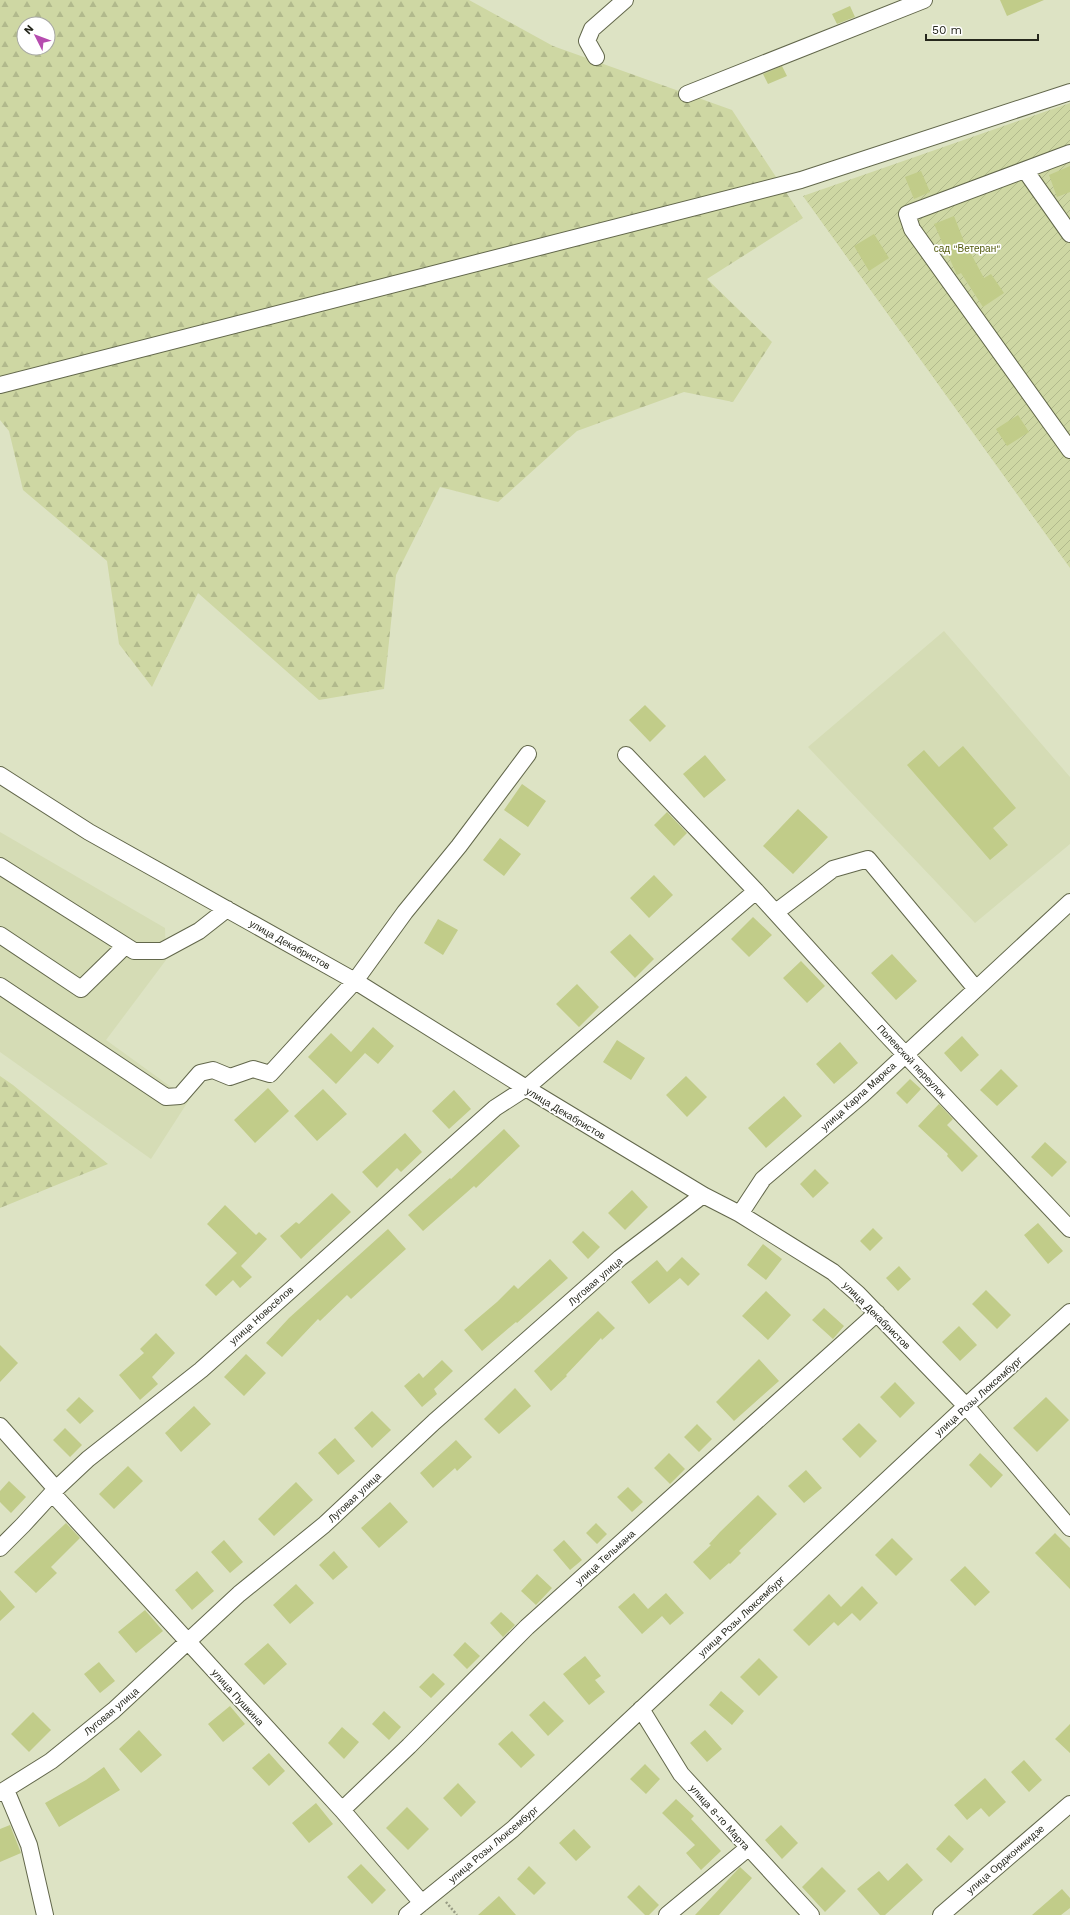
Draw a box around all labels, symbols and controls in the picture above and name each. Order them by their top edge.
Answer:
north arrow [16,16,56,56]
scale bar [926,16,1038,42]
text: N [21,22,36,37]
text: 50 m [932,23,962,37]
park label: сад "Ветеран" [934,243,1000,254]
street label: улица Декабристов [247,918,332,971]
street label: Полевской переулок [875,1023,949,1101]
street label: улица Карла Маркса [819,1060,898,1133]
street label: улица Декабристов [524,1085,607,1141]
street label: Луговая улица [566,1255,625,1308]
street label: улица Декабристов [841,1279,913,1351]
street label: улица Новосёлов [227,1284,295,1347]
street label: улица Розы Люксембург [933,1354,1024,1438]
street label: Луговая улица [326,1470,383,1524]
street label: улица Тельмана [573,1527,638,1587]
street label: улица Розы Люксембург [696,1573,787,1659]
street label: улица Пушкина [209,1667,266,1728]
street label: Луговая улица [82,1685,141,1737]
street label: улица 8-го Марта [687,1782,752,1853]
street label: улица Розы Люксембург [446,1804,540,1885]
street label: улица Орджоникидзе [964,1822,1047,1896]

